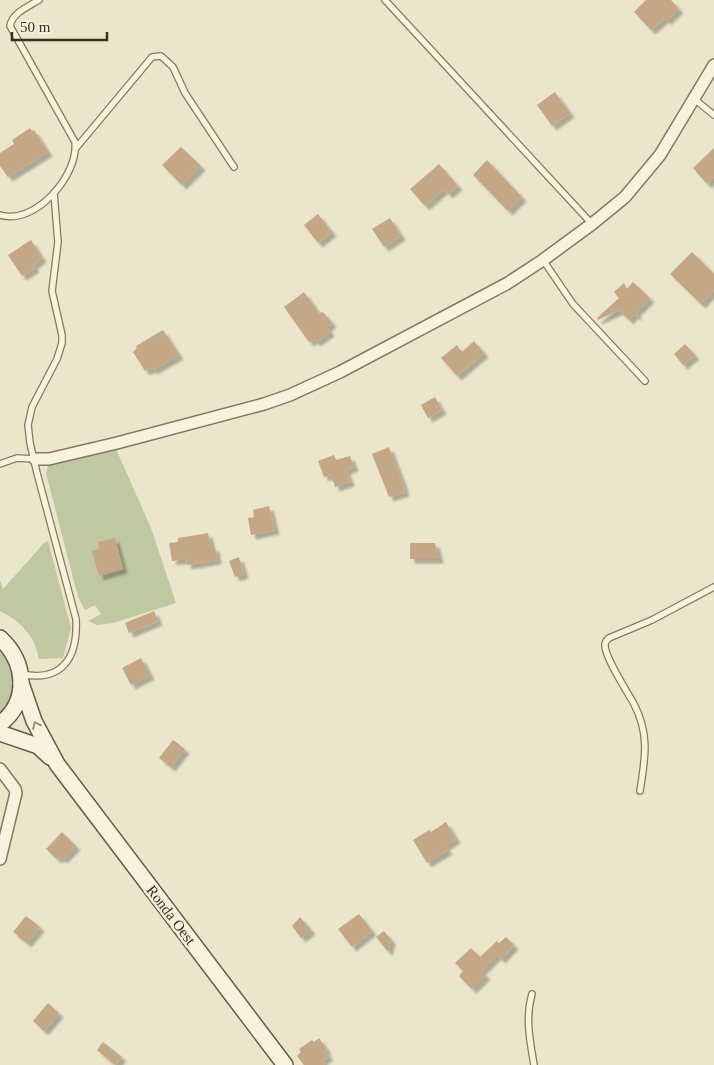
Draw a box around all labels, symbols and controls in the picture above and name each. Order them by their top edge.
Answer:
scale bar [12,10,108,42]
text: 50 m [20,19,51,35]
one-way arrow [32,721,42,730]
street label: Ronda Oest [143,882,199,949]

